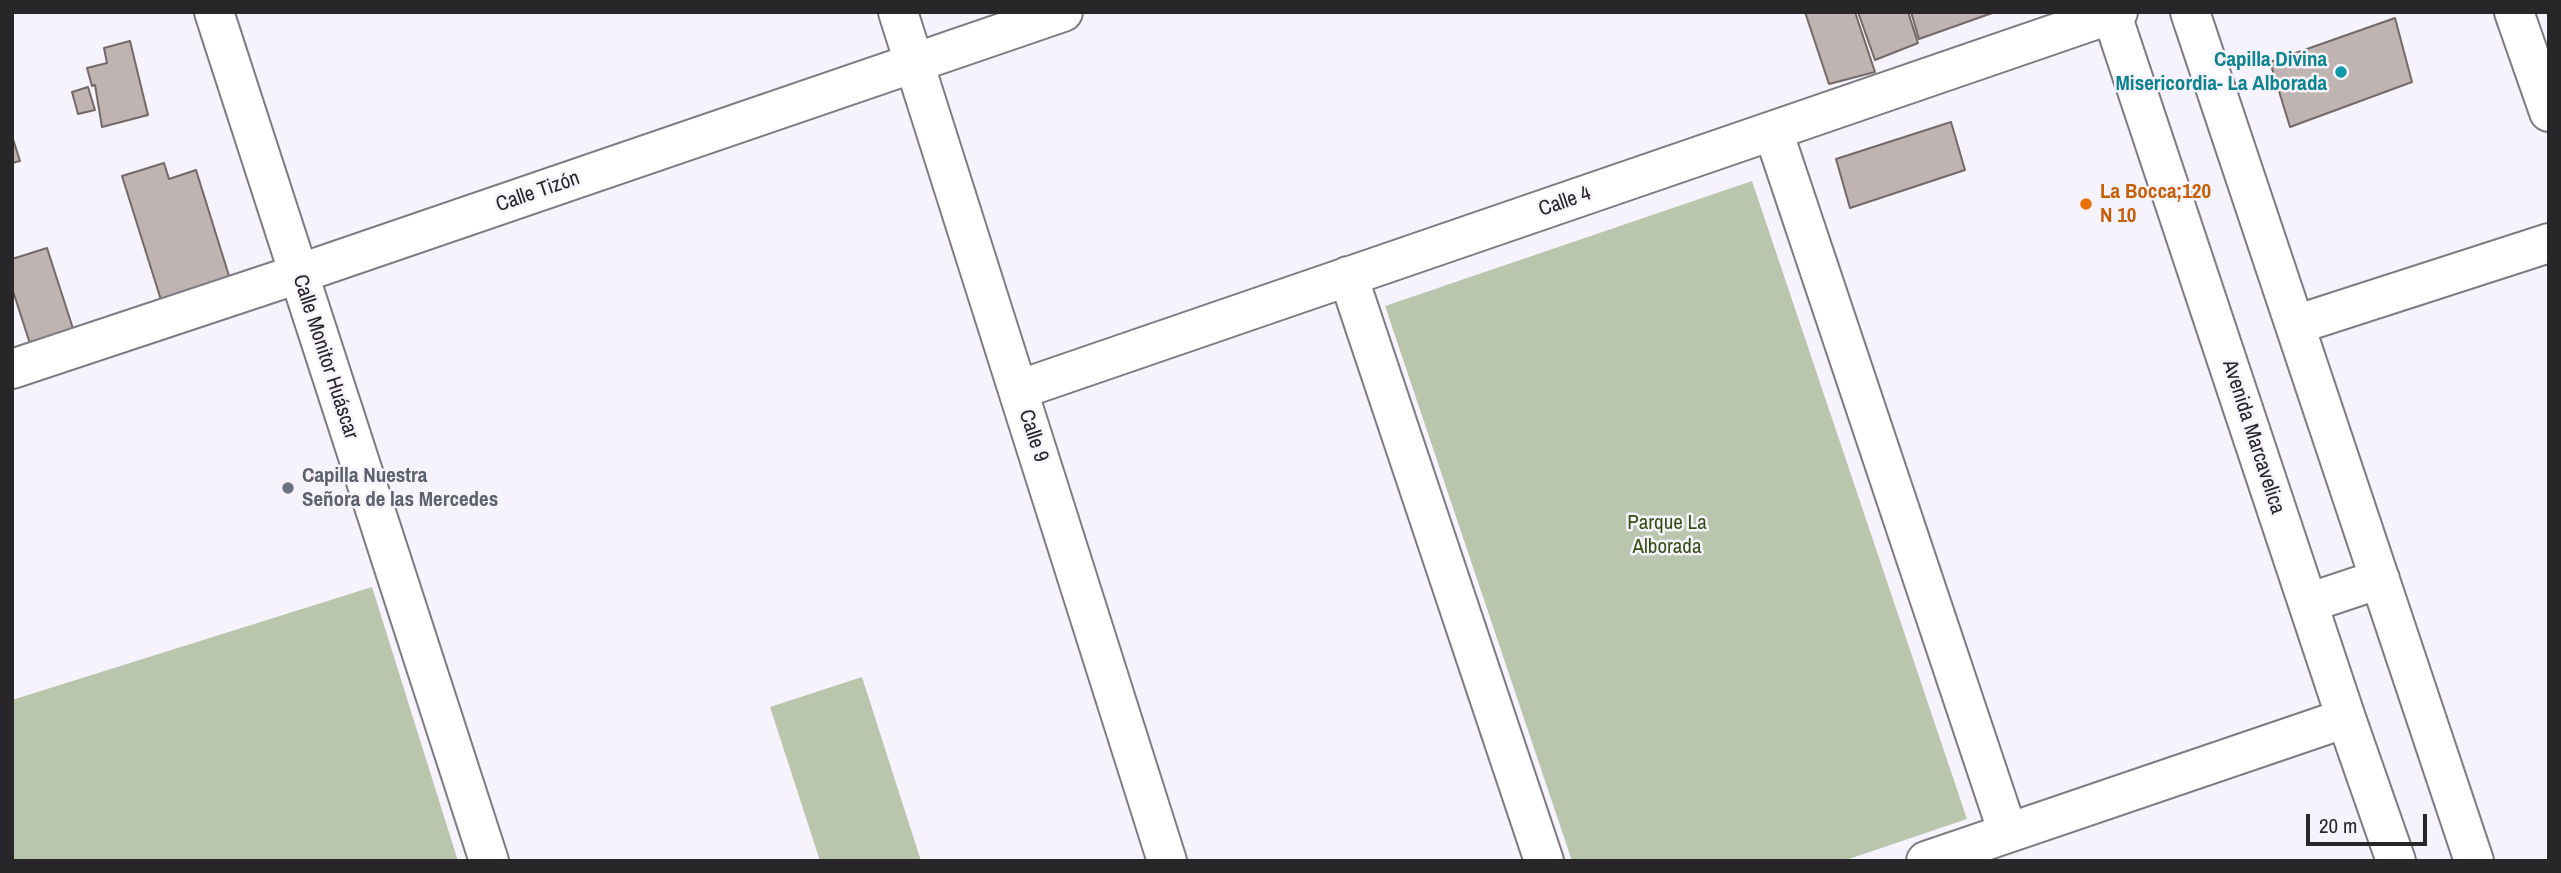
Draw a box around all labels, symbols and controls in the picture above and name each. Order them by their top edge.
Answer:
place label: Capilla Divina Misericordia- La Alborada [2116,47,2327,97]
marker: Capilla Divina Misericordia- La Alborada [2333,64,2349,80]
street label: Calle Tizón [493,166,583,218]
place label: La Bocca;120 N 10 [2100,179,2211,229]
street label: Calle 4 [1536,181,1594,223]
marker: La Bocca;120 N 10 [2078,196,2094,212]
street label: Calle Monitor Huáscar [287,272,363,442]
street label: Avenida Marcavelica [2216,357,2290,517]
street label: Calle 9 [1013,407,1053,465]
place label: Capilla Nuestra Señora de las Mercedes [302,463,498,513]
marker: Capilla Nuestra Señora de las Mercedes [280,480,296,496]
park label: Parque La Alborada [1627,510,1707,560]
scale bar [2309,800,2430,844]
text: 20 m [2319,811,2357,840]

